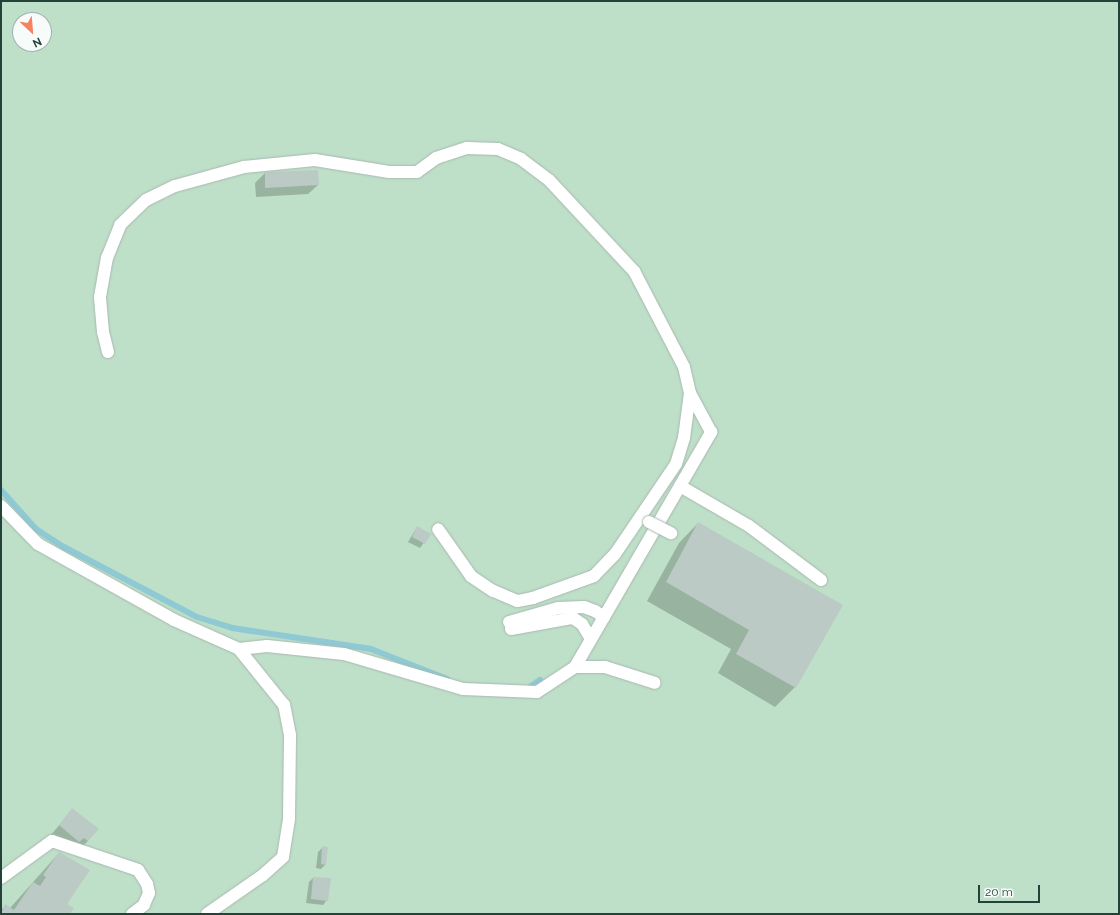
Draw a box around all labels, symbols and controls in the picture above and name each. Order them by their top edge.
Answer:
north arrow [12,12,52,52]
text: N [30,35,44,50]
scale bar [980,877,1042,903]
text: 20 m [985,885,1013,899]

